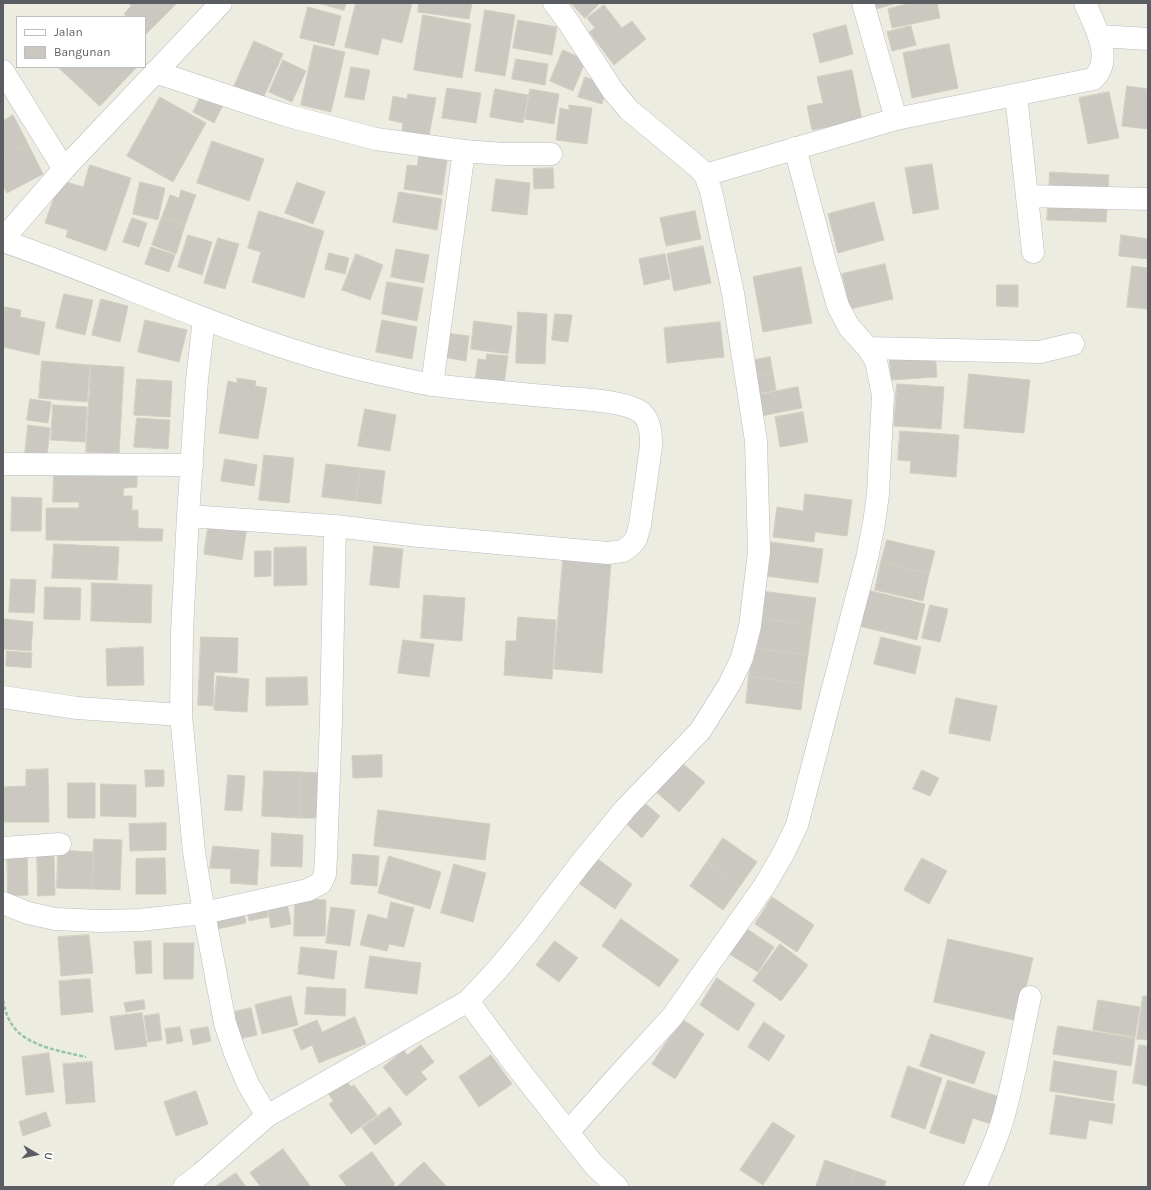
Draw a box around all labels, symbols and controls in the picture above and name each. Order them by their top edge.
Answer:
legend [16,16,146,68]
text: Jalan [54,25,83,39]
text: Bangunan [54,45,110,59]
north arrow [16,1134,56,1174]
text: U [41,1151,55,1161]

